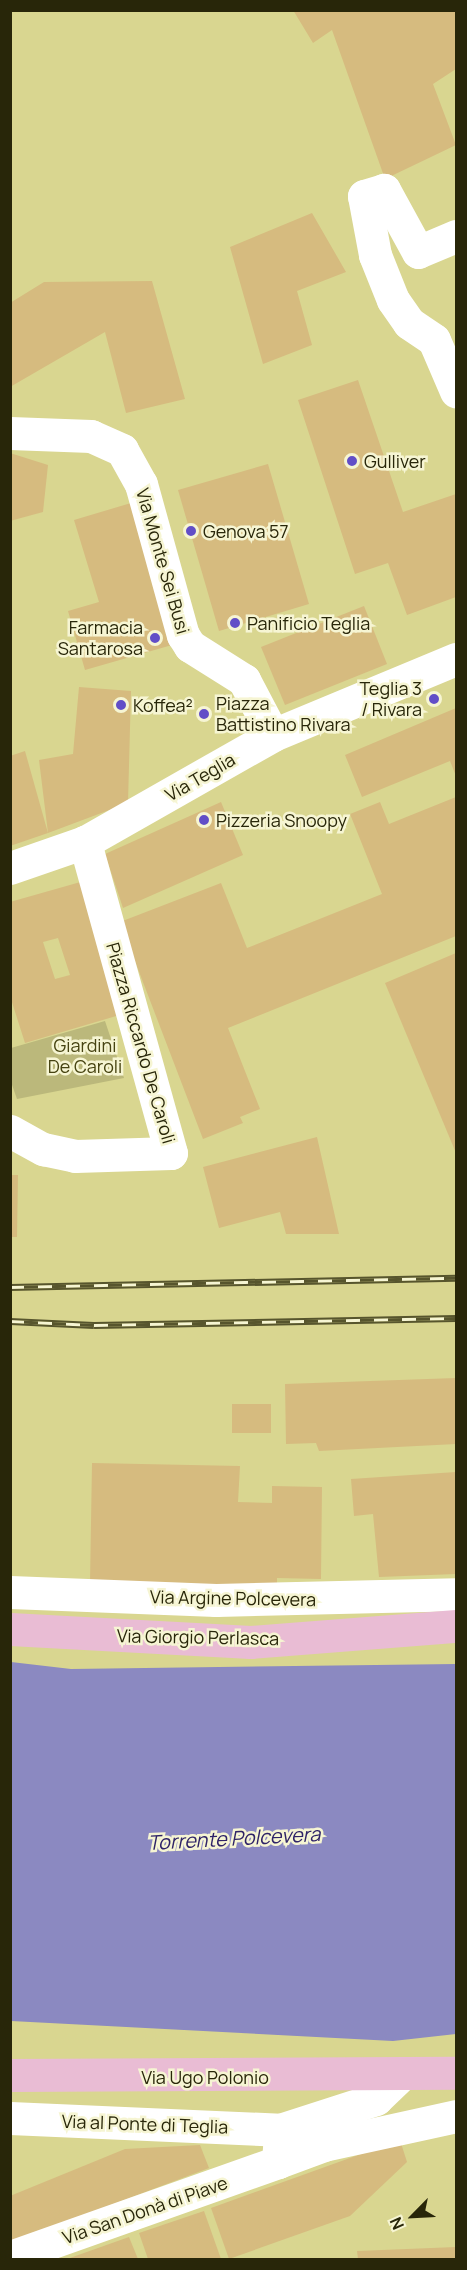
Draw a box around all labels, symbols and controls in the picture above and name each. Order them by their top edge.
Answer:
place label: Gulliver [364,450,426,472]
marker: Gulliver [345,454,359,468]
street label: Via Monte Sei Busi [132,486,194,636]
place label: Genova 57 [203,520,288,542]
marker: Genova 57 [184,524,198,538]
place label: Panificio Teglia [247,612,370,634]
marker: Panificio Teglia [228,616,242,630]
place label: Farmacia Santarosa [58,617,143,660]
marker: Farmacia Santarosa [148,631,162,645]
place label: Teglia 3 / Rivara [360,678,422,720]
marker: Teglia 3 / Rivara [427,692,441,706]
place label: Piazza Battistino Rivara [216,693,351,736]
place label: Koffea² [133,694,193,716]
marker: Koffea² [114,698,128,712]
marker: Piazza Battistino Rivara [197,707,211,721]
street label: Via Teglia [161,748,239,806]
place label: Pizzeria Snoopy [216,809,347,831]
marker: Pizzeria Snoopy [197,813,211,827]
street label: Piazza Riccardo De Caroli [102,940,180,1146]
park label: Giardini De Caroli [48,1035,122,1078]
street label: Via Argine Polcevera [150,1586,316,1610]
street label: Via Giorgio Perlasca [117,1625,279,1649]
water label: Torrente Polcevera [147,1821,321,1855]
street label: Via Ugo Polonio [141,2066,269,2088]
street label: Via al Ponte di Teglia [61,2110,229,2138]
street label: Via San Donà di Piave [60,2172,230,2248]
north arrow [383,2186,443,2246]
text: N [384,2214,409,2233]

